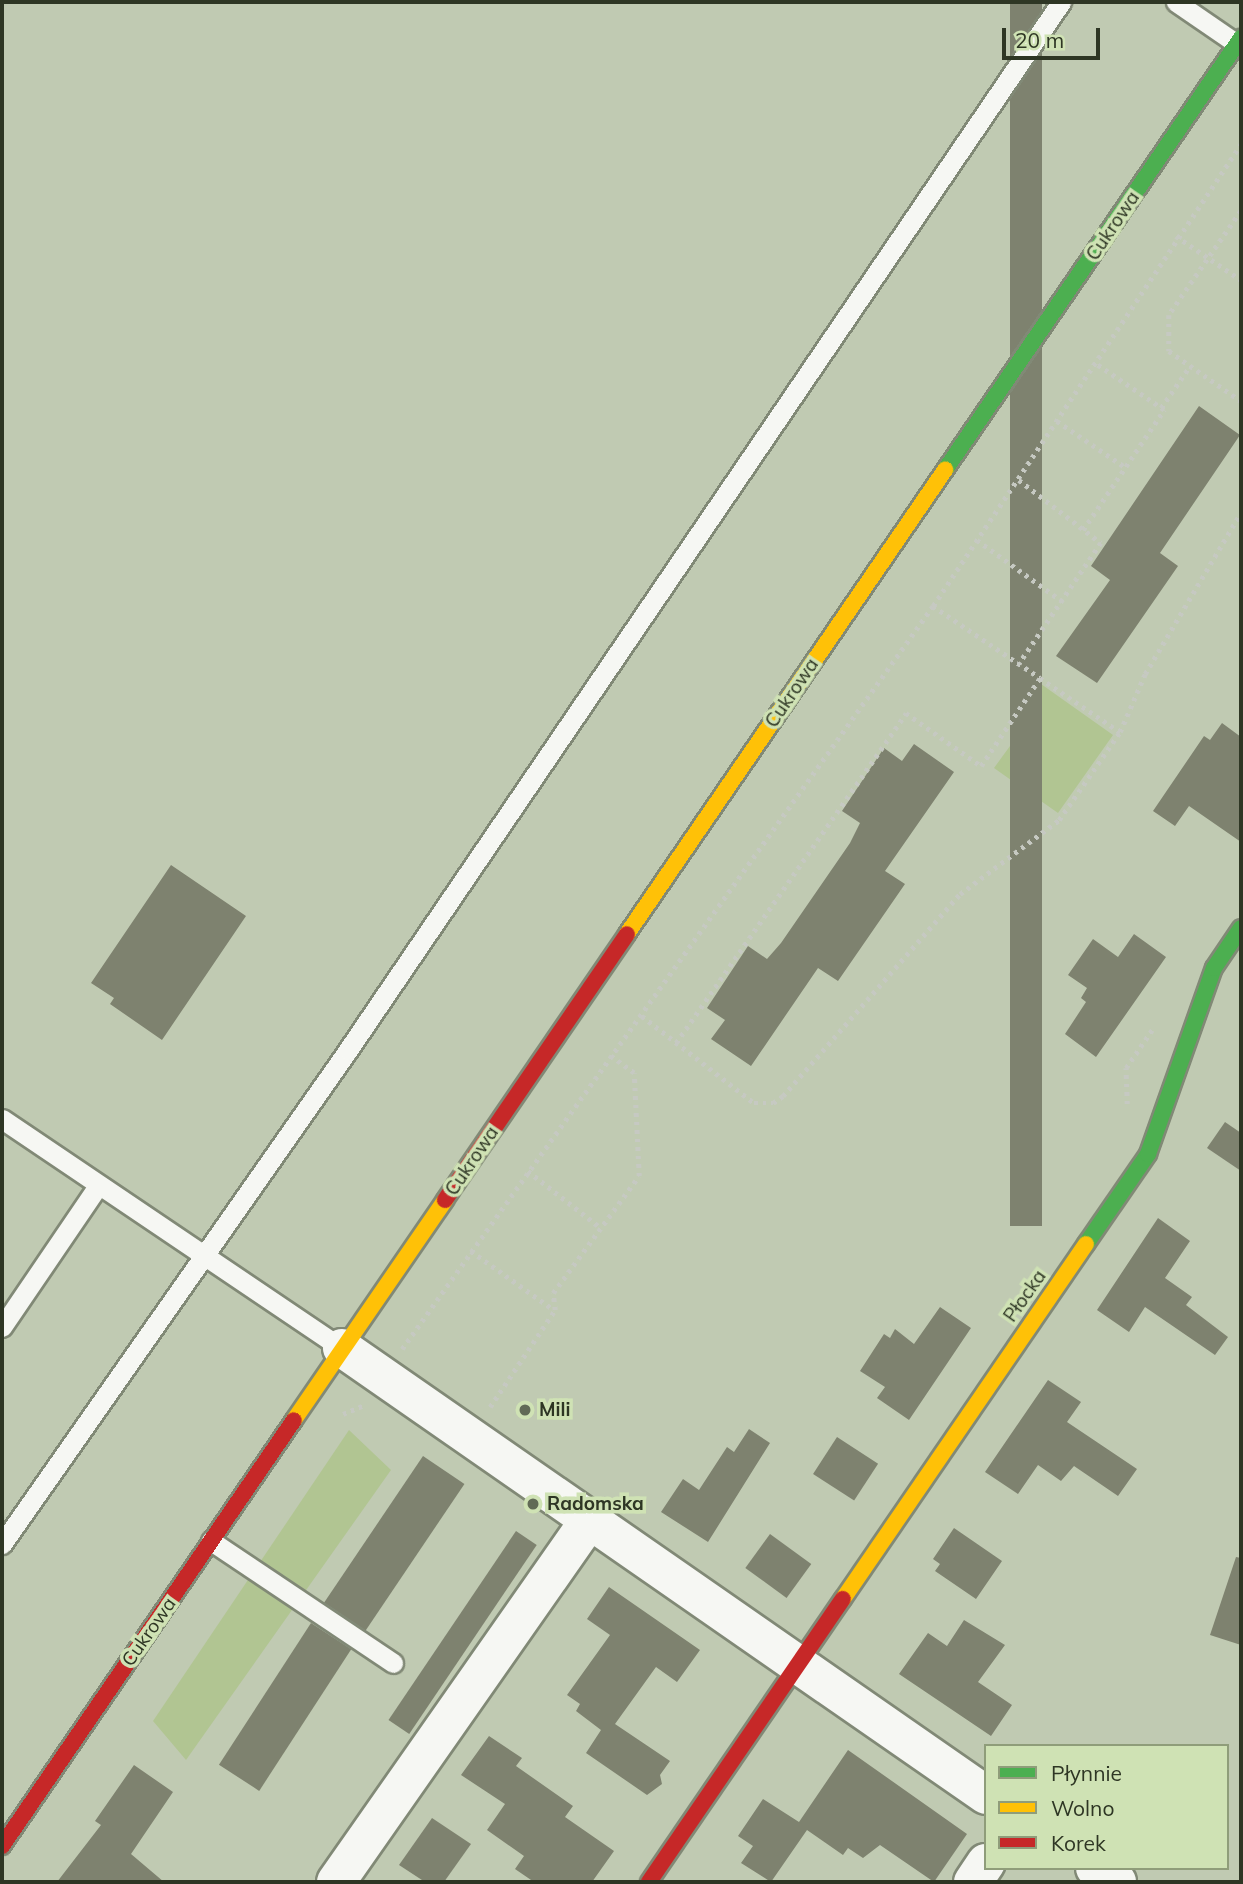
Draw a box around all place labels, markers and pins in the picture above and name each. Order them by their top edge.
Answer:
place label: Mili [539,1399,570,1421]
marker: Mili [517,1402,533,1418]
place label: Radomska [547,1493,644,1515]
marker: Radomska [525,1496,541,1512]

